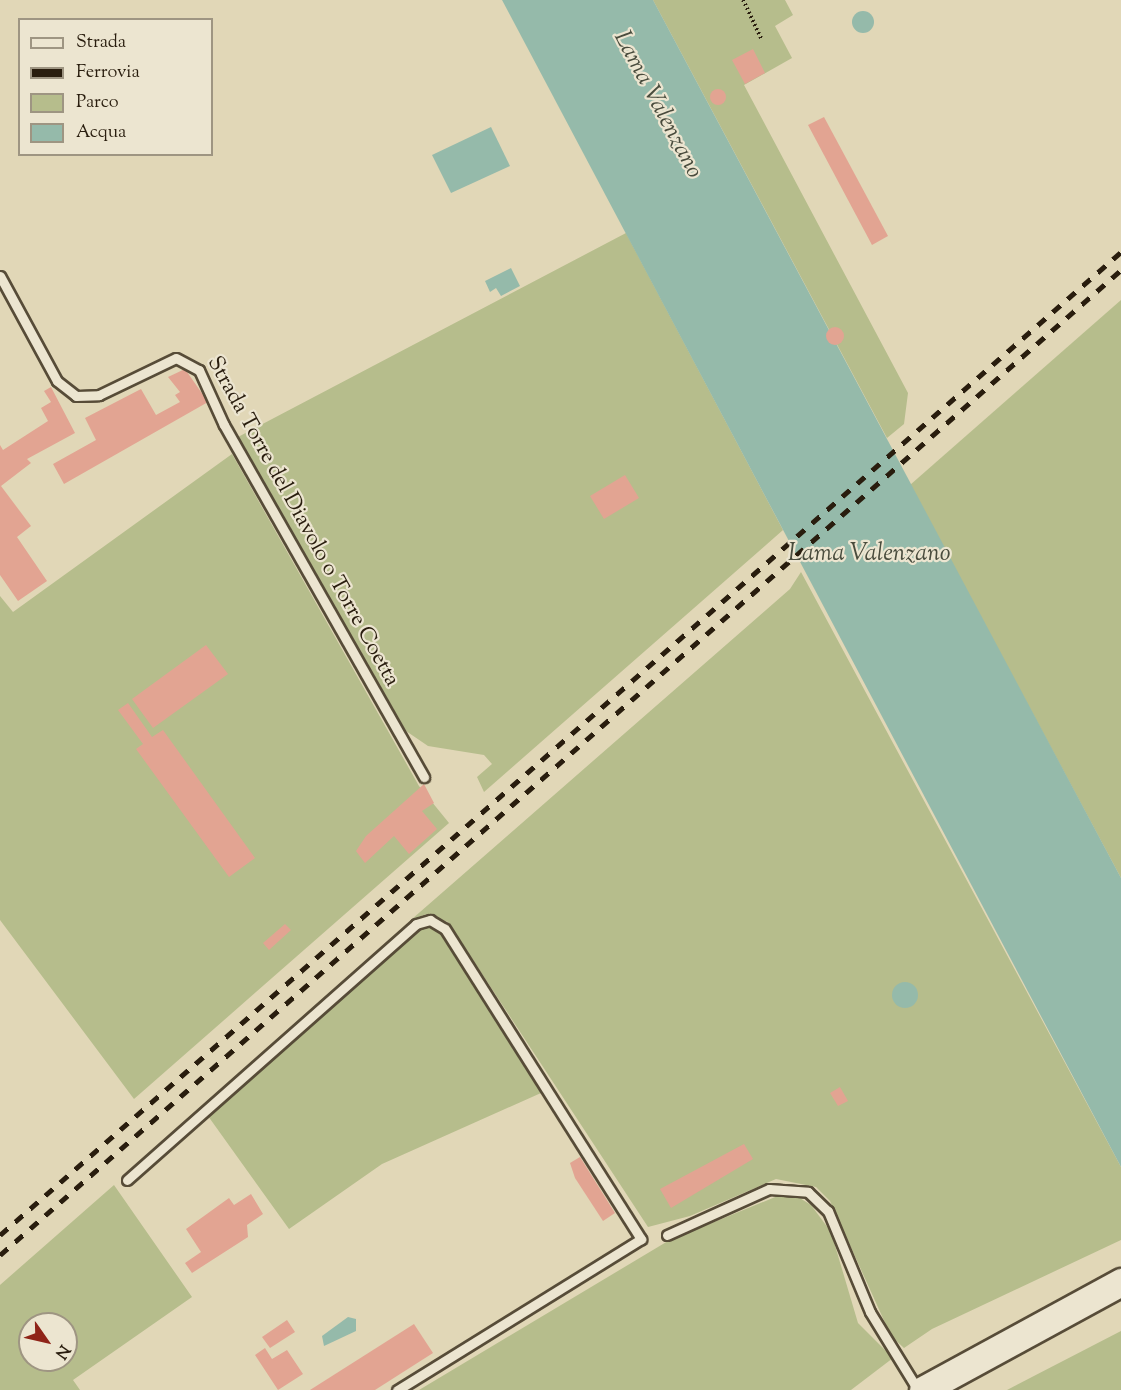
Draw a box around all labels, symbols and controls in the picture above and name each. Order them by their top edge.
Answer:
legend [18,18,213,156]
water label: Lama Valenzano [606,26,708,184]
text: Strada [76,30,126,56]
text: Ferrovia [76,60,140,86]
text: Parco [76,90,119,116]
text: Acqua [76,120,126,146]
street label: Strada Torre del Diavolo o Torre Coetta [200,352,404,692]
water label: Lama Valenzano [788,541,950,569]
north arrow [18,1312,78,1372]
text: N [49,1339,75,1363]

